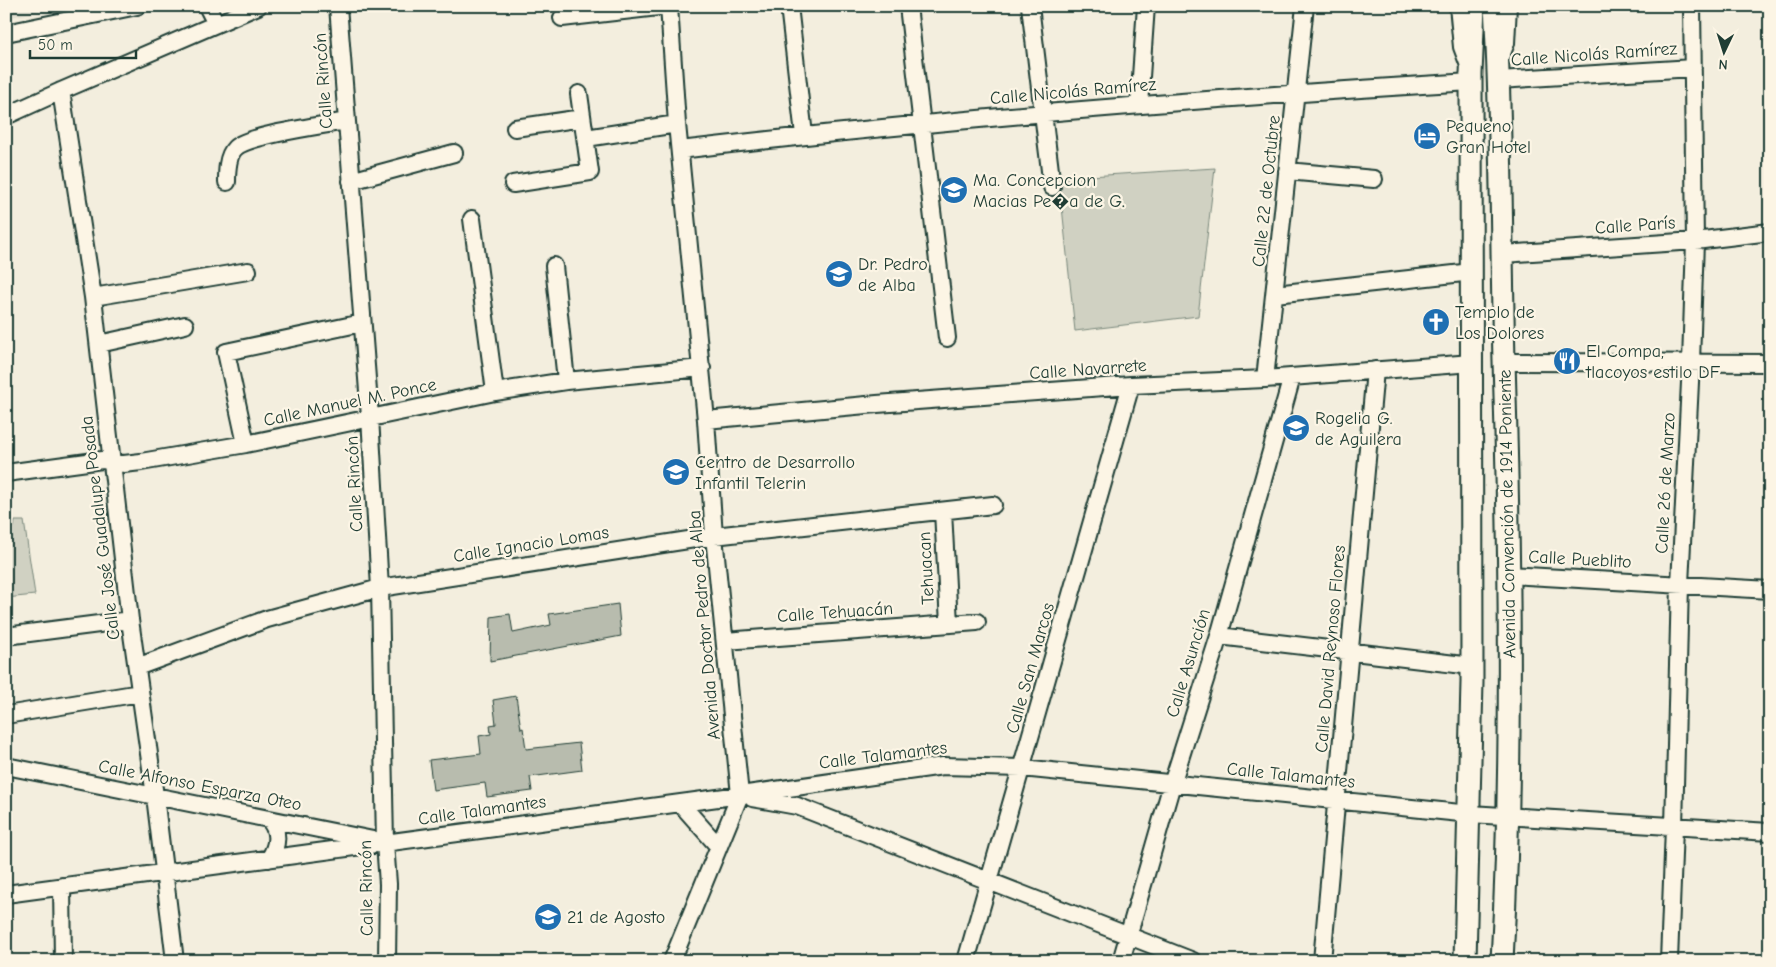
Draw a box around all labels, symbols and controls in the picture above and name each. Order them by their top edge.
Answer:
scale bar [30,28,136,60]
north arrow [1698,28,1748,78]
street label: Calle Rincón [310,32,337,130]
text: 50 m [38,36,73,54]
street label: Calle Nicolás Ramírez [1510,38,1678,71]
text: N [1718,56,1728,73]
street label: Calle Nicolás Ramírez [989,74,1157,109]
street label: Calle 22 de Octubre [1248,114,1285,268]
place label: Pequeno Gran Hotel [1446,116,1531,158]
hotel icon: Pequeno Gran Hotel [1412,121,1442,151]
place label: Ma. Concepcion Macias Pe�a de G. [973,170,1125,212]
school or university icon: Ma. Concepcion Macias Pe�a de G. [939,175,969,205]
street label: Calle París [1594,212,1676,239]
place label: Dr. Pedro de Alba [858,254,928,296]
school or university icon: Dr. Pedro de Alba [824,259,854,289]
place label: Templo de Los Dolores [1455,302,1544,344]
church icon: Templo de Los Dolores [1421,307,1451,337]
place label: El Compa, tlacoyos estilo DF [1585,341,1721,383]
restaurant icon: El Compa, tlacoyos estilo DF [1552,346,1582,376]
street label: Calle Navarrete [1029,355,1147,384]
street label: Avenida Convención de 1914 Poniente [1494,369,1521,659]
street label: Calle Manuel M. Ponce [262,374,438,431]
place label: Rogelia G. de Aguilera [1315,408,1402,450]
street label: Calle 26 de Marzo [1651,412,1680,554]
school or university icon: Rogelia G. de Aguilera [1281,413,1311,443]
street label: Calle José Guadalupe Posada [76,415,125,641]
street label: Calle Rincón [341,435,368,533]
place label: Centro de Desarrollo Infantil Telerin [695,452,855,494]
school or university icon: Centro de Desarrollo Infantil Telerin [661,457,691,487]
street label: Avenida Doctor Pedro de Alba [684,509,725,741]
street label: Calle Ignacio Lomas [452,522,610,567]
street label: Tehuacan [914,531,939,605]
street label: Calle David Reynoso Flores [1311,544,1350,754]
street label: Calle Pueblito [1528,546,1632,573]
street label: Calle Tehuacán [776,598,894,627]
street label: Calle San Marcos [1002,600,1059,736]
street label: Calle Asunción [1162,606,1215,720]
street label: Calle Talamantes [818,737,948,774]
street label: Calle Alfonso Esparza Oteo [97,755,303,816]
street label: Calle Talamantes [1226,758,1356,793]
street label: Calle Talamantes [417,791,547,830]
street label: Calle Rincón [355,840,378,936]
school or university icon: 21 de Agosto [533,902,563,932]
place label: 21 de Agosto [567,907,665,928]

